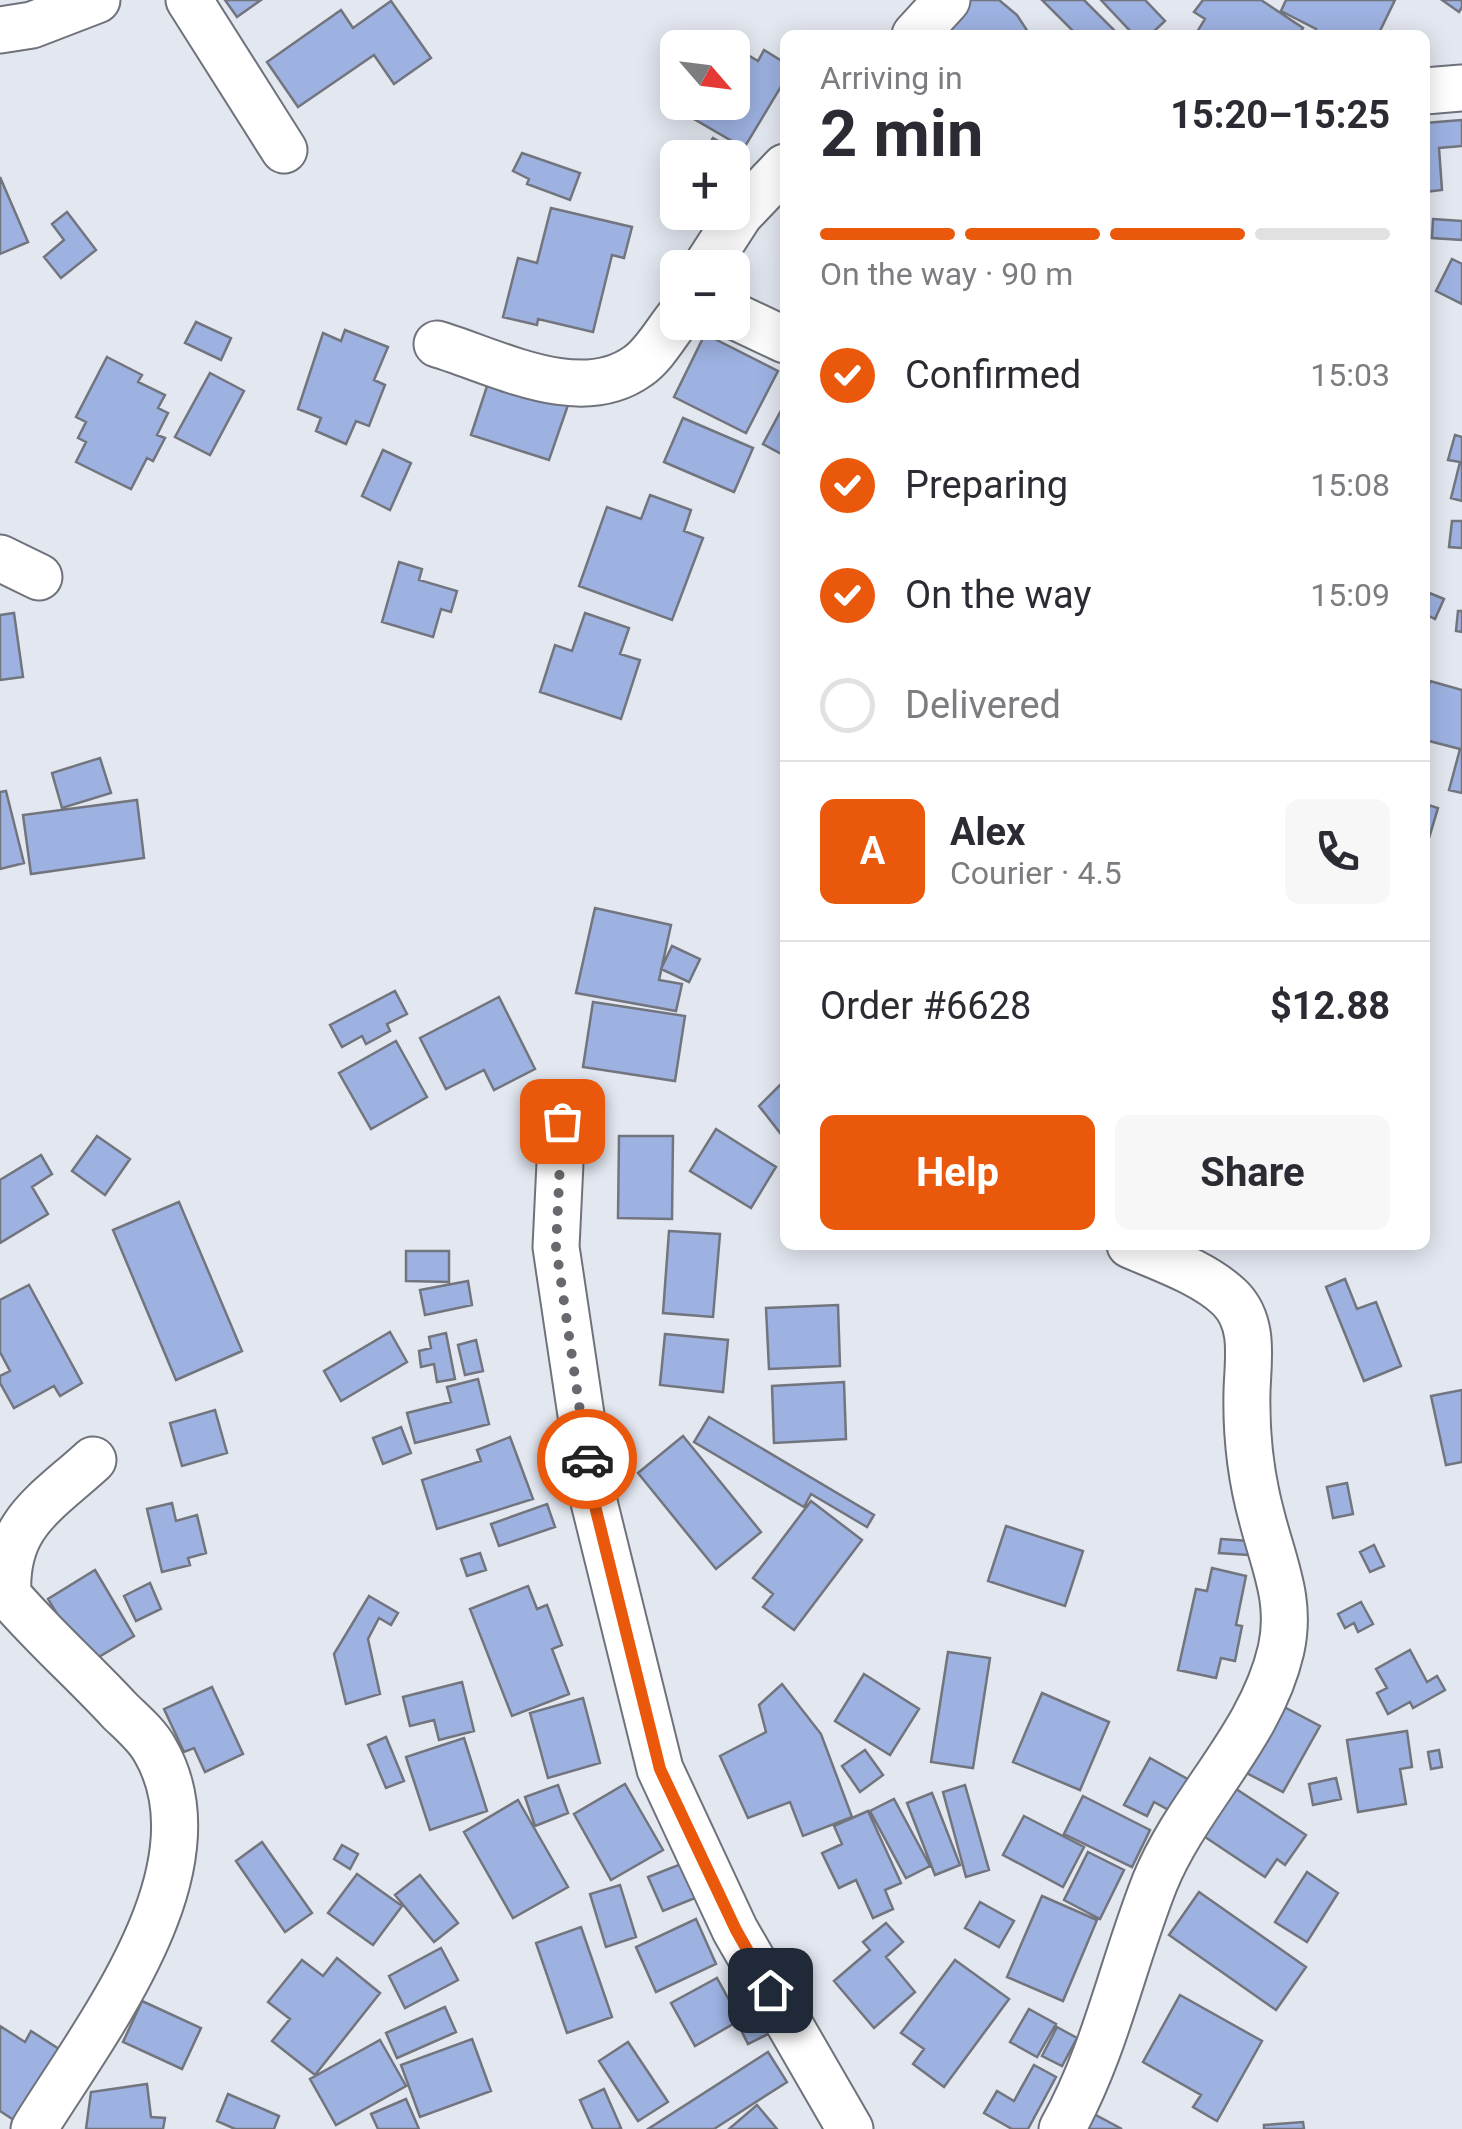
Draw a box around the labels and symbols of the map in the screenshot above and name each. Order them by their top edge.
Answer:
north arrow [660,30,750,120]
pin [520,1079,605,1164]
courier [537,1409,637,1509]
pin [728,1948,813,2033]

